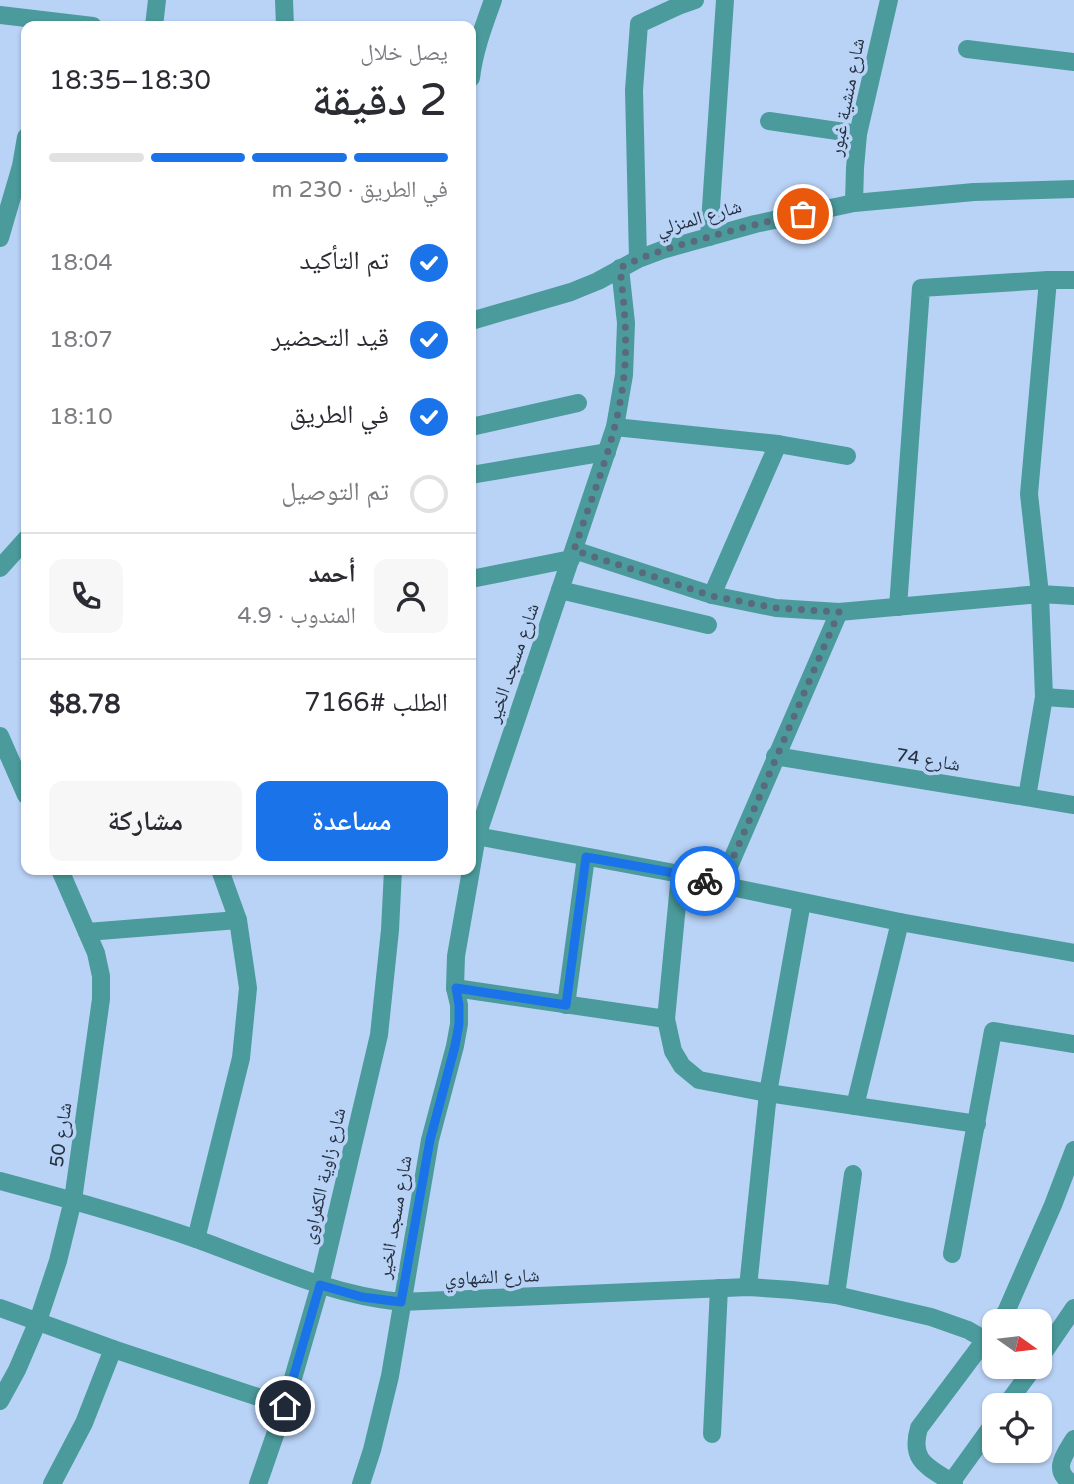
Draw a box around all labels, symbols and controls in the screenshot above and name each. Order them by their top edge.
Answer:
street label: شارع منشية غبور [825,36,869,159]
text: يصل خلال [360,39,448,67]
text: 18:30–18:35 [49,65,211,96]
text: 2 دقيقة [312,73,448,128]
text: في الطريق · 230 m [271,176,448,204]
pin [773,184,833,244]
street label: شارع المنزلي [654,195,745,244]
icon: bag [784,195,822,233]
icon: check [410,244,448,282]
text: تم التأكيد [299,245,389,276]
text: 18:04 [49,249,113,277]
icon: check [410,321,448,359]
text: قيد التحضير [271,322,389,353]
text: 18:07 [49,326,113,354]
icon: check [410,398,448,436]
text: في الطريق [289,399,389,430]
text: 18:10 [49,403,113,431]
text: تم التوصيل [281,476,389,507]
text: أحمد [308,558,356,589]
button: phone [49,559,123,633]
button: person [374,559,448,633]
street label: شارع مسجد الخير [482,600,544,726]
text: المندوب · 4.9 [237,602,356,630]
text: الطلب #7166 [304,687,448,718]
text: $8.78 [49,689,121,720]
street label: شارع 74 [894,744,962,776]
button: مشاركة [49,781,242,861]
button: مساعدة [256,781,448,861]
courier [670,846,740,916]
icon: bike [686,862,724,900]
street label: شارع 50 [46,1101,76,1169]
street label: شارع زاوية الكفراوى [298,1106,350,1246]
street label: شارع مسجد الخير [373,1154,417,1281]
street label: شارع الشهاوي [444,1264,540,1293]
north arrow [982,1309,1052,1379]
map controls [982,1309,1052,1463]
pin [255,1376,315,1436]
icon: home [266,1387,304,1425]
button: locate [982,1393,1052,1463]

